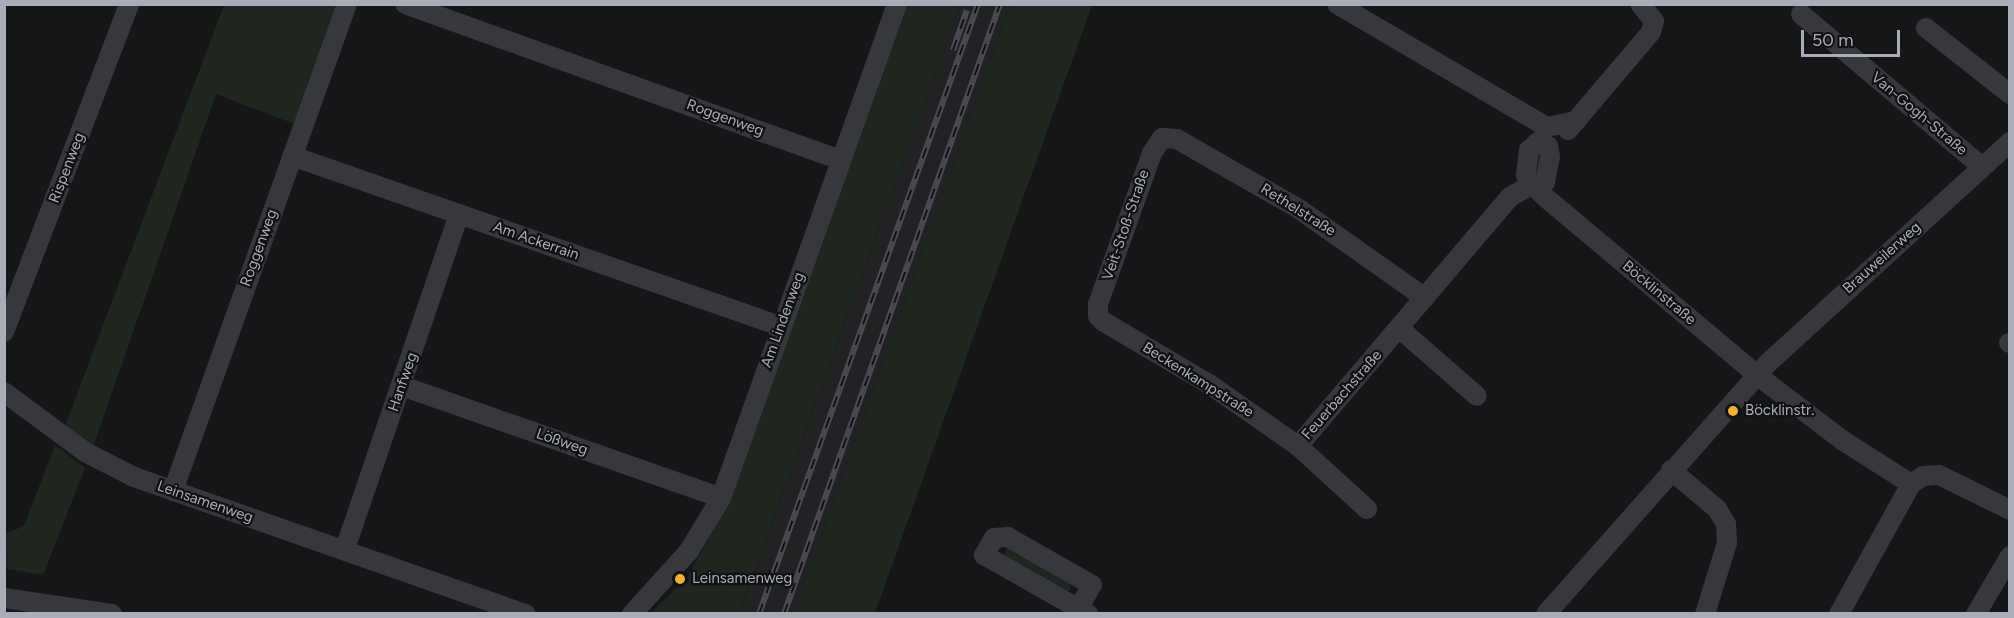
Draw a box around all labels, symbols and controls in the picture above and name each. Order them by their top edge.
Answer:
scale bar [1804,18,1903,56]
text: 50 m [1812,29,1854,51]
street label: Van-Gogh-Straße [1867,69,1971,159]
street label: Roggenweg [684,96,766,140]
street label: Rispenweg [45,130,89,206]
street label: Veit-Stoß-Straße [1099,167,1153,283]
street label: Rethelstraße [1257,180,1339,240]
street label: Roggenweg [237,207,281,289]
street label: Am Ackerrain [491,218,581,264]
street label: Brauweilerweg [1839,218,1925,298]
street label: Böcklinstraße [1619,257,1699,329]
street label: Am Lindenweg [757,270,809,370]
street label: Beckenkampstraße [1139,339,1257,421]
street label: Feuerbachstraße [1298,347,1386,443]
street label: Hanfweg [384,350,422,414]
place label: Böcklinstr. [1745,402,1814,420]
marker: Böcklinstr. [1726,404,1740,418]
street label: Lößweg [534,425,590,459]
street label: Leinsamenweg [155,477,255,527]
place label: Leinsamenweg [692,570,792,588]
marker: Leinsamenweg [673,572,687,586]

